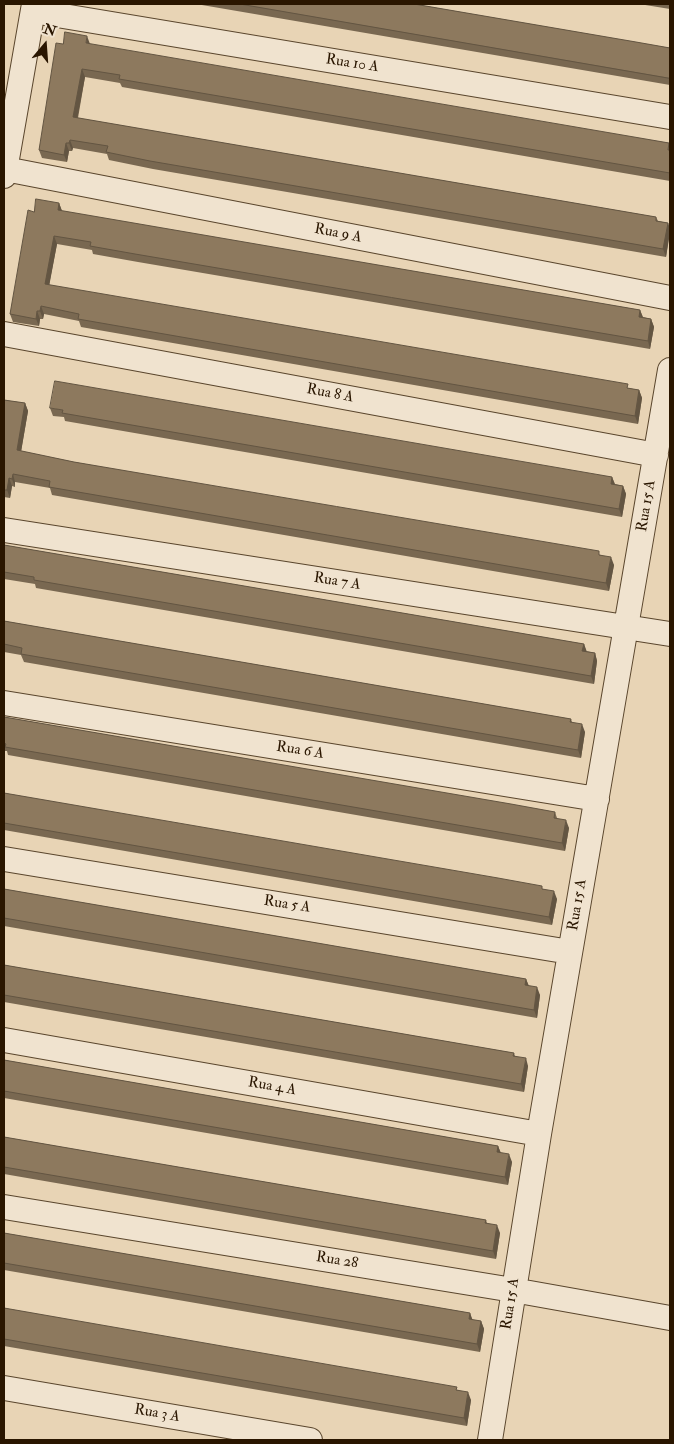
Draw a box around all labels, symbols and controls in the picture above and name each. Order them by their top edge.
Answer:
north arrow [20,20,70,70]
text: N [41,20,58,40]
street label: Rua 10 A [324,51,380,77]
street label: Rua 9 A [313,221,363,247]
street label: Rua 8 A [305,381,355,407]
street label: Rua 15 A [634,479,660,533]
street label: Rua 7 A [312,569,362,595]
street label: Rua 6 A [275,738,325,764]
street label: Rua 15 A [565,878,591,932]
street label: Rua 5 A [262,892,312,918]
street label: Rua 4 A [247,1074,297,1100]
street label: Rua 28 [315,1249,359,1273]
street label: Rua 15 A [498,1277,524,1331]
street label: Rua 3 A [133,1401,181,1427]

